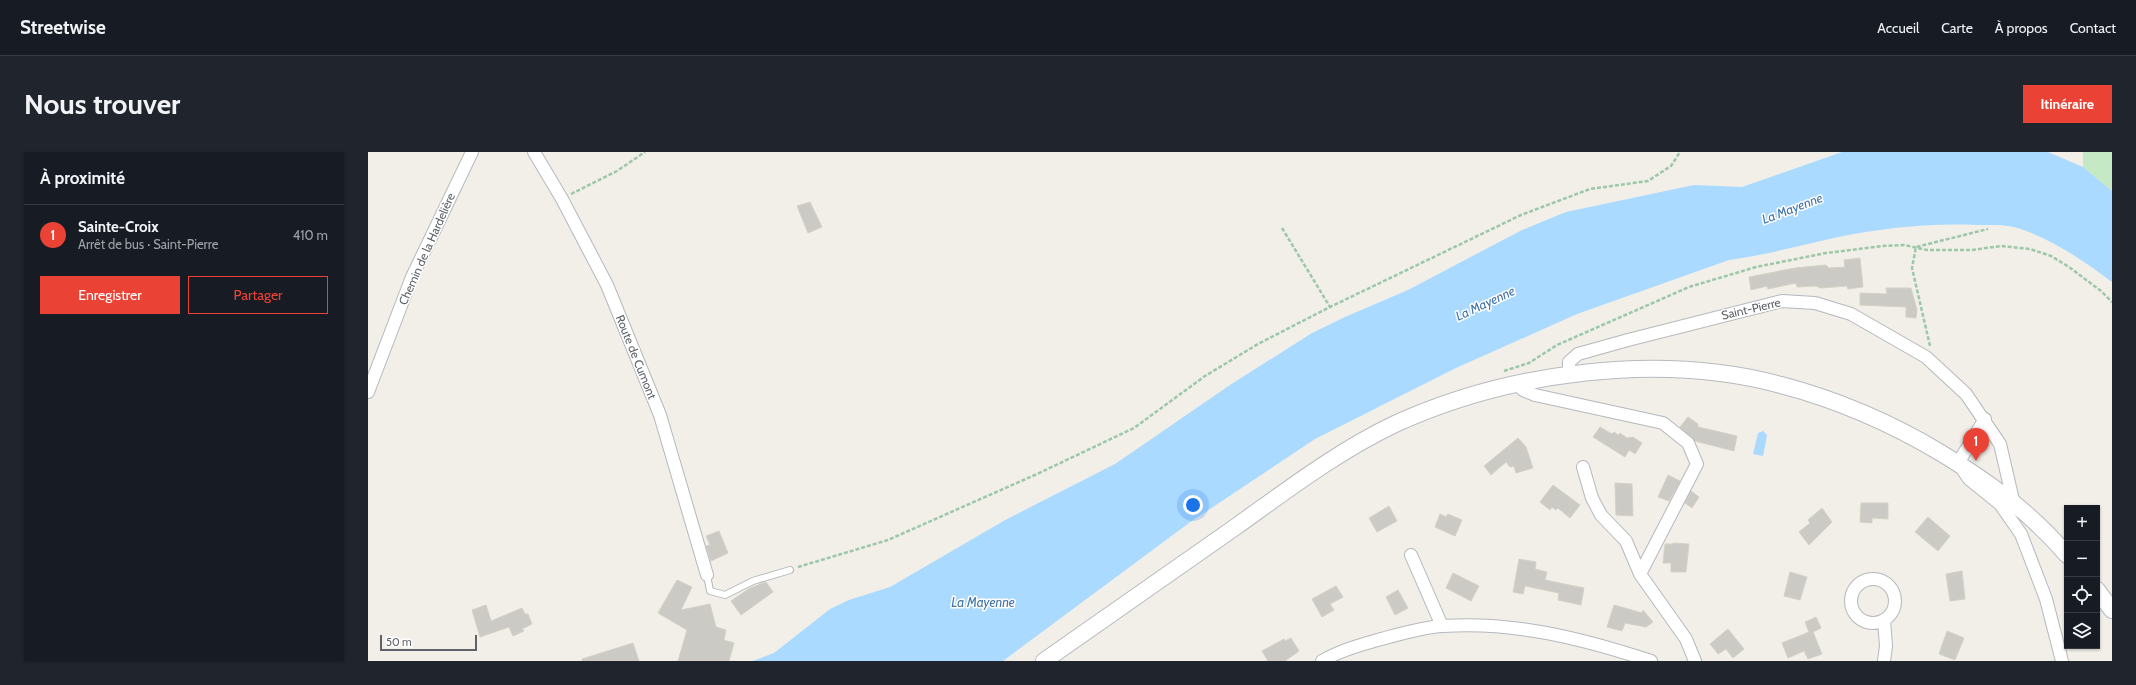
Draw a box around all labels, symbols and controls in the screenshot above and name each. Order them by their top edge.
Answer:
text: Streetwise [20,16,106,39]
text: Accueil [1877,19,1919,37]
text: Carte [1941,19,1973,37]
text: À propos [1995,19,2048,37]
text: Contact [2070,19,2116,37]
button: Itinéraire [2023,85,2112,123]
text: Nous trouver [24,87,180,121]
text: À proximité [40,168,125,188]
water label: La Mayenne [1759,189,1825,227]
street label: Chemin de la Hardelière [395,190,458,307]
text: Sainte-Croix [78,218,159,236]
text: 1 [51,227,55,243]
text: 410 m [293,227,328,243]
text: Arrêt de bus · Saint-Pierre [78,236,218,252]
button: Enregistrer [40,276,180,314]
button: Partager [188,276,328,314]
water label: La Mayenne [1453,282,1517,324]
street label: Saint-Pierre [1720,294,1782,323]
street label: Route de Cumont [613,312,660,401]
pin: 1 [1963,428,1989,461]
your location [1183,495,1203,515]
map controls [2064,505,2100,649]
button: + [2064,505,2100,541]
button: − [2064,541,2100,577]
button: locate [2064,577,2100,613]
water label: La Mayenne [951,594,1015,610]
button: layers [2064,613,2100,649]
scale bar [380,633,477,652]
text: 50 m [386,635,412,649]

